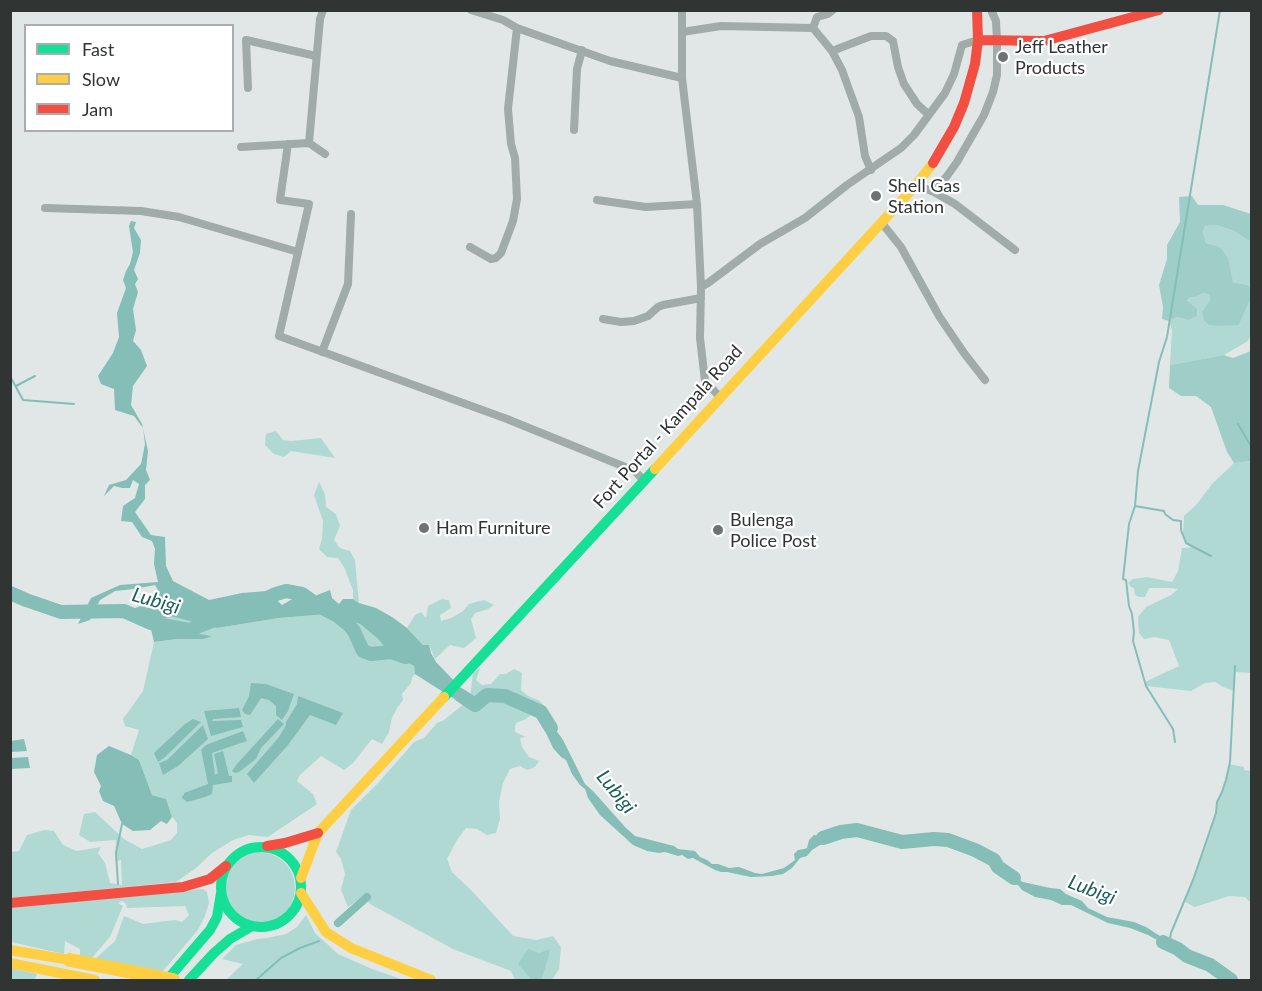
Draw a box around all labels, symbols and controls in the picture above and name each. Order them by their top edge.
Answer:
legend [24,24,234,132]
place label: Jeff Leather Products [1015,36,1108,78]
text: Fast [82,38,114,60]
marker: Jeff Leather Products [996,50,1010,64]
text: Slow [82,68,120,90]
text: Jam [82,98,113,120]
place label: Shell Gas Station [888,175,960,218]
marker: Shell Gas Station [869,189,883,203]
street label: Fort Portal - Kampala Road [589,341,747,513]
place label: Bulenga Police Post [730,509,816,552]
place label: Ham Furniture [436,517,550,539]
marker: Ham Furniture [417,521,431,535]
marker: Bulenga Police Post [711,523,725,537]
water label: Lubigi [129,583,183,619]
water label: Lubigi [591,765,641,819]
water label: Lubigi [1065,870,1119,910]

